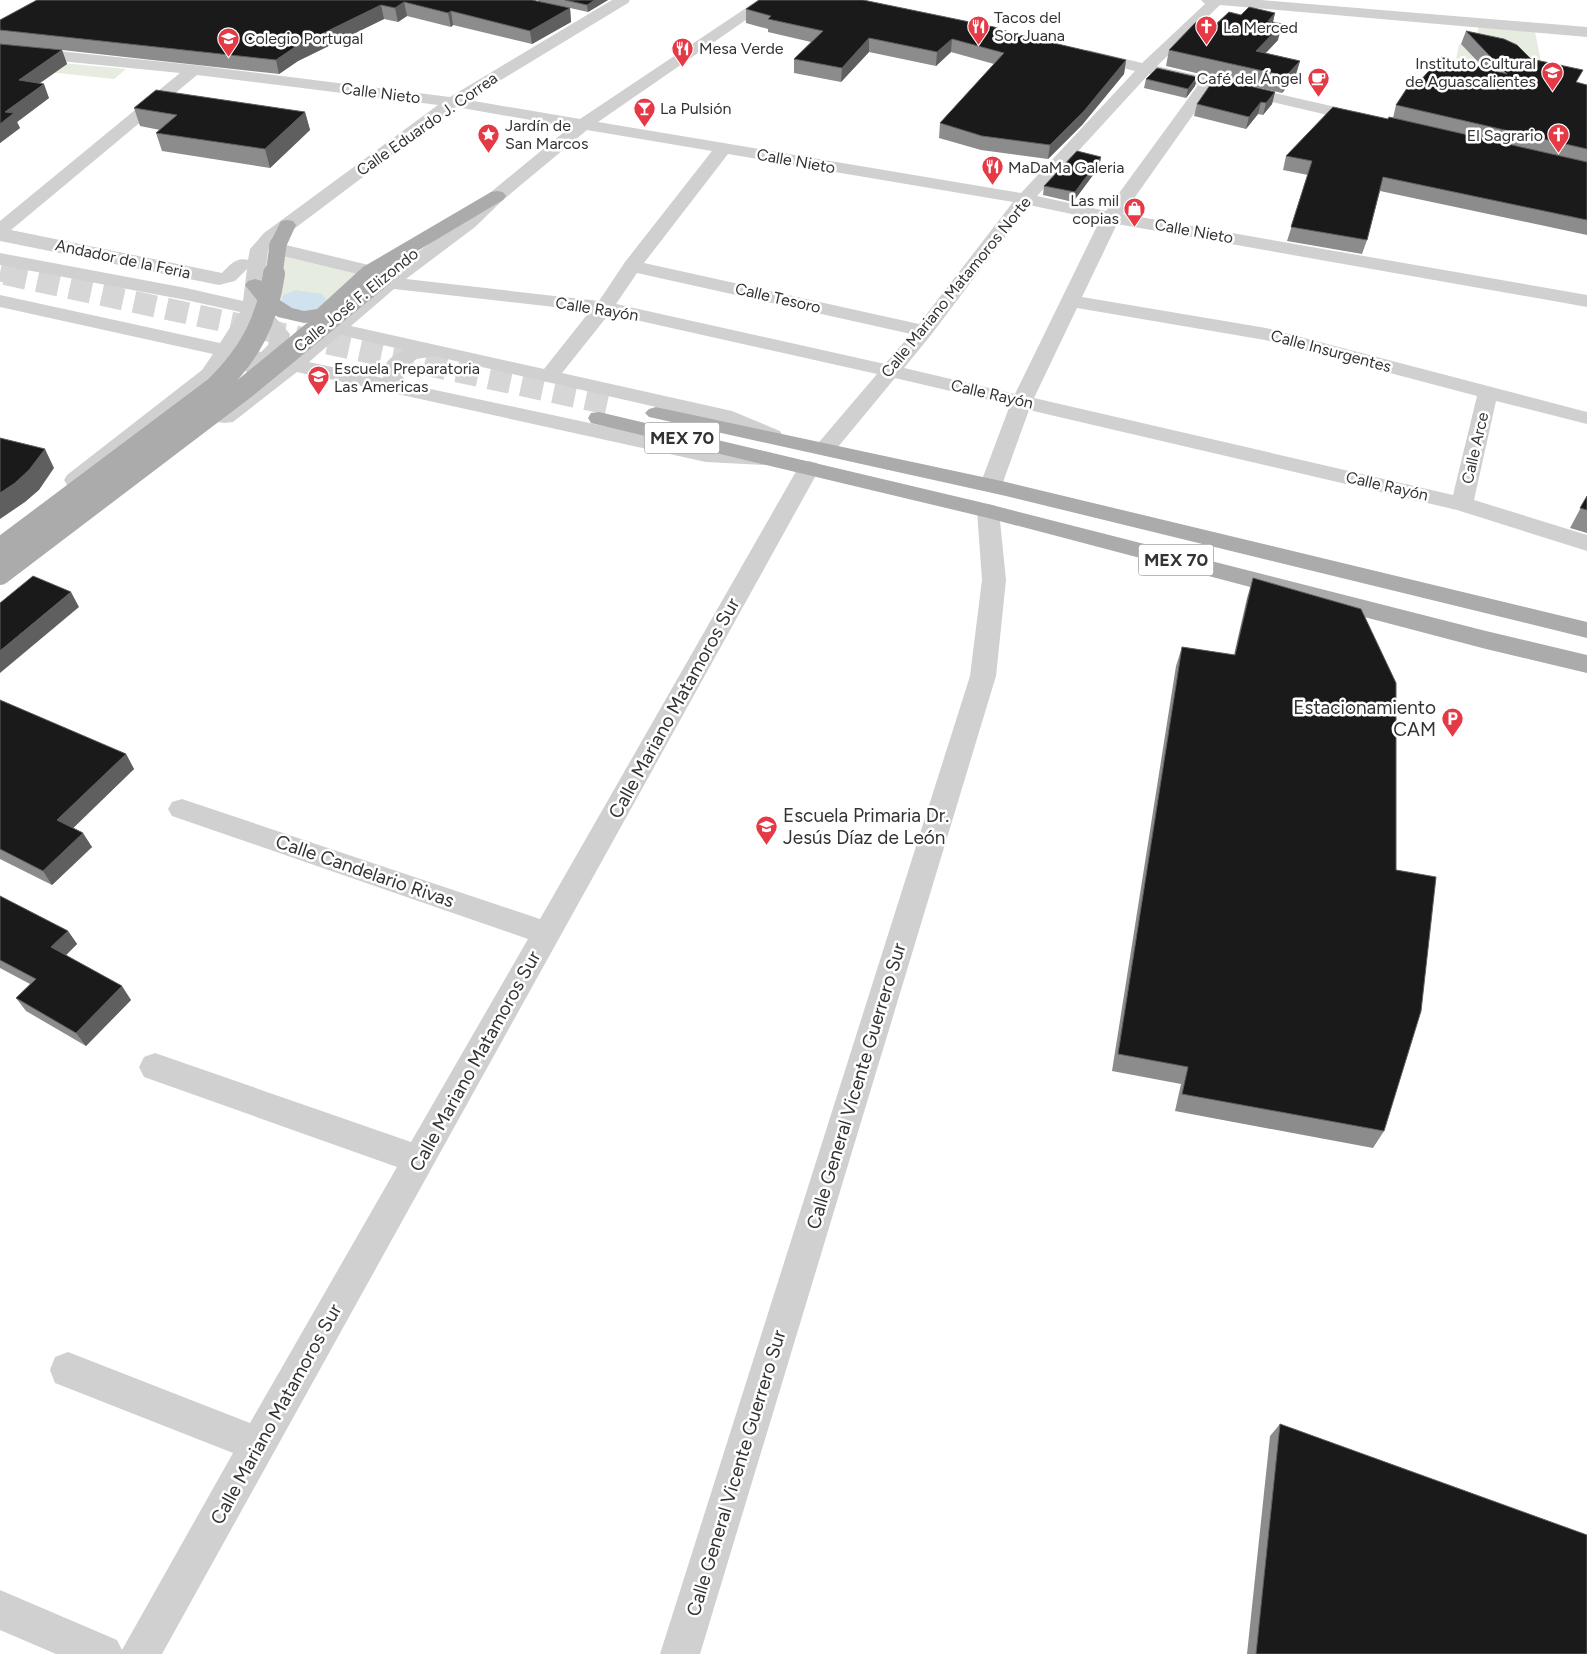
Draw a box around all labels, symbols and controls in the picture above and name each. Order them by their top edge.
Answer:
place label: Tacos del Sor Juana [994,8,1065,45]
restaurant icon: Tacos del Sor Juana [966,14,990,45]
church icon: La Merced [1195,15,1219,46]
place label: La Merced [1223,18,1298,37]
school or university icon: Colegio Portugal [216,26,240,57]
place label: Colegio Portugal [244,29,363,48]
restaurant icon: Mesa Verde [671,36,695,67]
place label: Mesa Verde [699,39,784,58]
place label: Instituto Cultural de Aguascalientes [1405,54,1536,91]
school or university icon: Instituto Cultural de Aguascalientes [1540,60,1564,91]
cafe icon: Café del Ángel [1306,66,1330,97]
street label: Calle Eduardo J. Correa [353,68,501,180]
place label: Café del Ángel [1197,69,1302,88]
street label: Calle Nieto [340,79,422,107]
bar icon: La Pulsión [632,96,656,127]
place label: La Pulsión [660,99,732,118]
place label: Jardín de San Marcos [505,116,588,153]
place icon: Jardín de San Marcos [477,122,501,153]
church icon: El Sagrario [1547,123,1571,154]
place label: El Sagrario [1467,126,1543,145]
street label: Calle Nieto [755,145,837,177]
restaurant icon: MaDaMa Galeria [980,155,1004,186]
place label: MaDaMa Galeria [1008,158,1124,177]
place label: Las mil copias [1070,191,1119,228]
street label: Calle Mariano Matamoros Norte [877,193,1035,381]
shop icon: Las mil copias [1123,197,1147,228]
street label: Calle Nieto [1153,215,1235,247]
street label: Andador de la Feria [54,235,192,283]
street label: Calle José F. Elizondo [290,244,422,356]
street label: Calle Tesoro [733,279,823,317]
street label: Calle Rayón [554,293,640,325]
street label: Calle Insurgentes [1269,326,1393,376]
place label: Escuela Preparatoria Las Americas [334,359,480,396]
school or university icon: Escuela Preparatoria Las Americas [306,365,330,396]
street label: Calle Rayón [949,375,1035,413]
street label: Calle Arce [1458,410,1493,486]
road number: MEX 70 [644,422,720,453]
street label: Calle Rayón [1344,467,1430,505]
road number: MEX 70 [1138,544,1214,576]
street label: Calle Mariano Matamoros Sur [604,593,745,822]
place label: Estacionamiento CAM [1293,696,1436,741]
parking icon: Estacionamiento CAM [1440,706,1464,737]
place label: Escuela Primaria Dr. Jesús Díaz de León [783,804,949,849]
school or university icon: Escuela Primaria Dr. Jesús Díaz de León [755,814,779,845]
street label: Calle Candelario Rivas [273,830,457,912]
street label: Calle General Vicente Guerrero Sur [801,940,911,1232]
street label: Calle Mariano Matamoros Sur [405,946,546,1175]
street label: Calle Mariano Matamoros Sur [206,1299,347,1528]
street label: Calle General Vicente Guerrero Sur [681,1327,791,1619]

